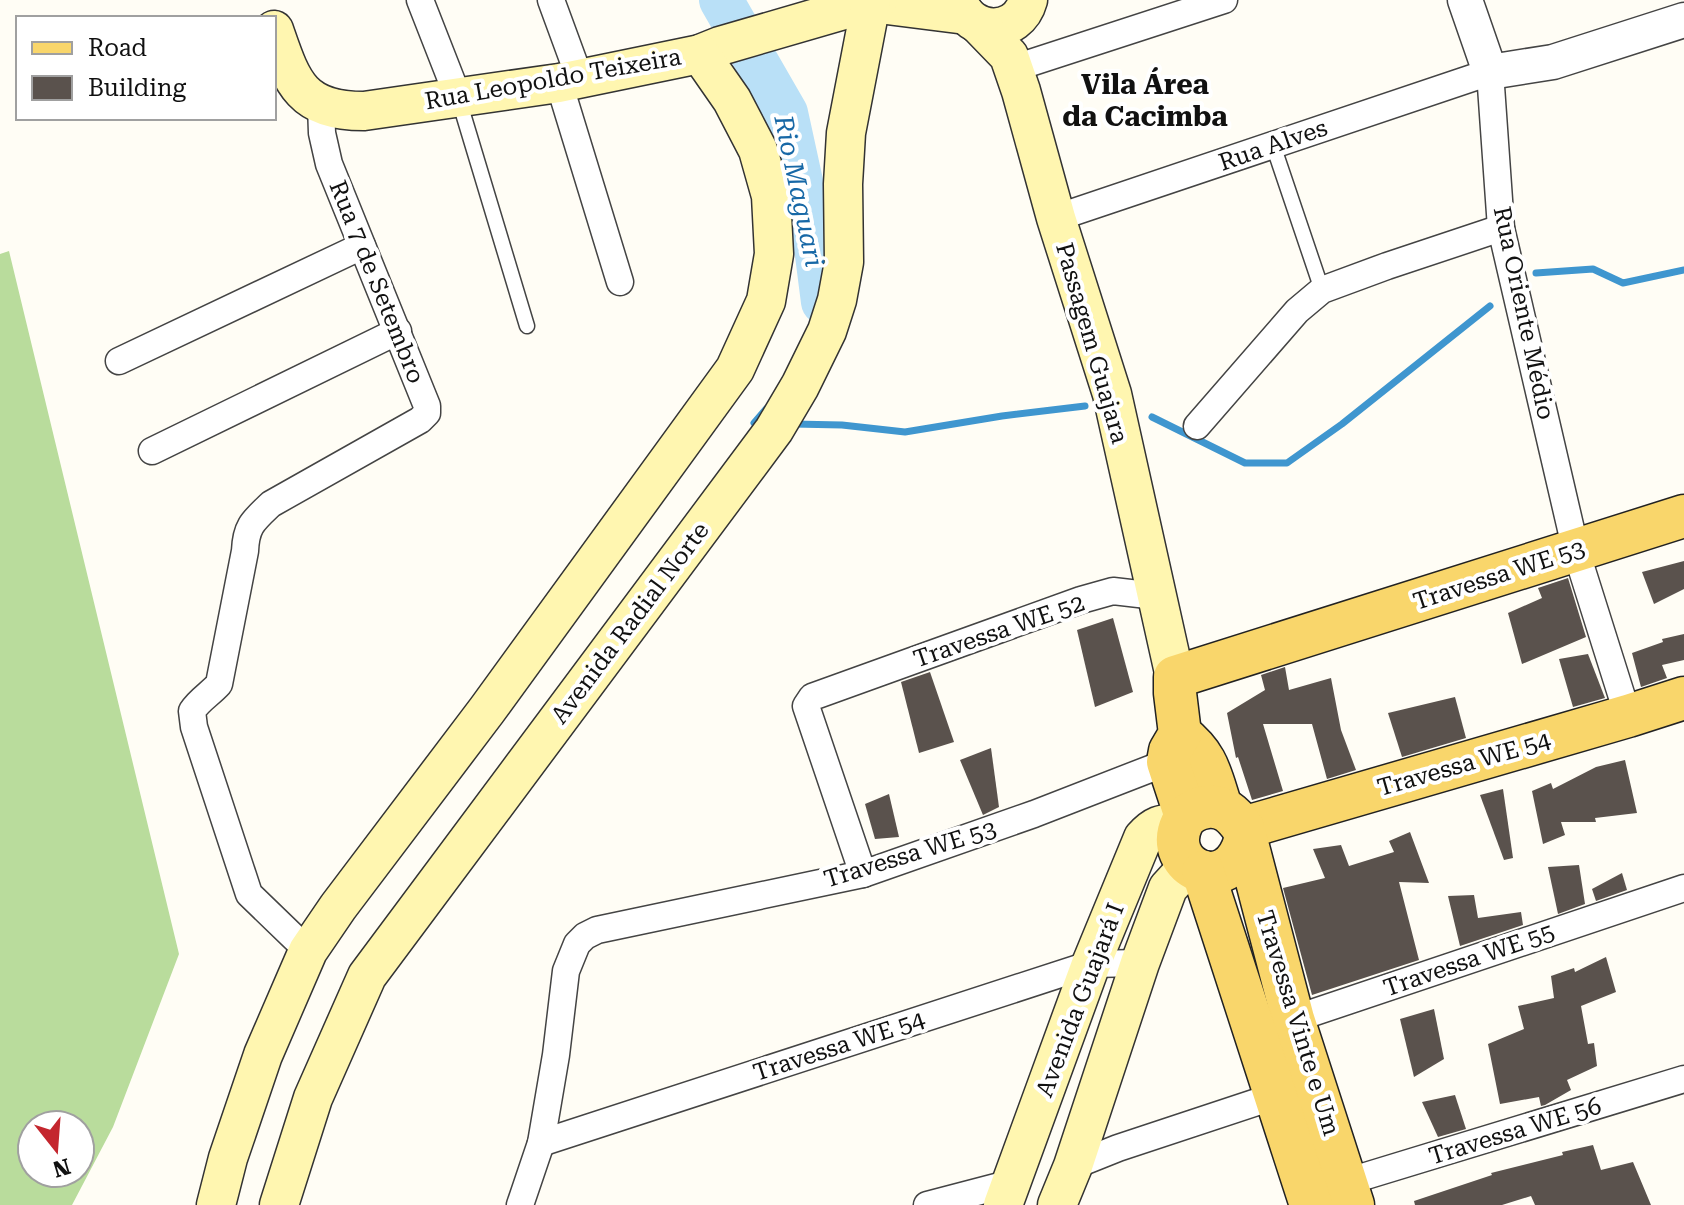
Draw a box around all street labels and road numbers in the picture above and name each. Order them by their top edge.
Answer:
street label: Rua Leopoldo Teixeira [423,43,683,115]
street label: Rua Alves [1215,113,1331,177]
street label: Rua 7 de Setembro [324,177,430,387]
street label: Rua Oriente Médio [1488,204,1560,422]
street label: Passagem Guajara [1050,239,1134,447]
street label: Avenida Radial Norte [545,517,715,729]
street label: Travessa WE 53 [1410,534,1588,616]
street label: Travessa WE 52 [910,589,1088,673]
street label: Travessa WE 54 [1374,726,1554,802]
street label: Travessa WE 53 [820,814,1000,894]
street label: Avenida Guajará I [1030,899,1130,1101]
street label: Travessa Vinte e Um [1250,907,1346,1139]
street label: Travessa WE 55 [1380,918,1558,1002]
street label: Travessa WE 54 [750,1005,929,1087]
street label: Travessa WE 56 [1425,1091,1605,1171]

